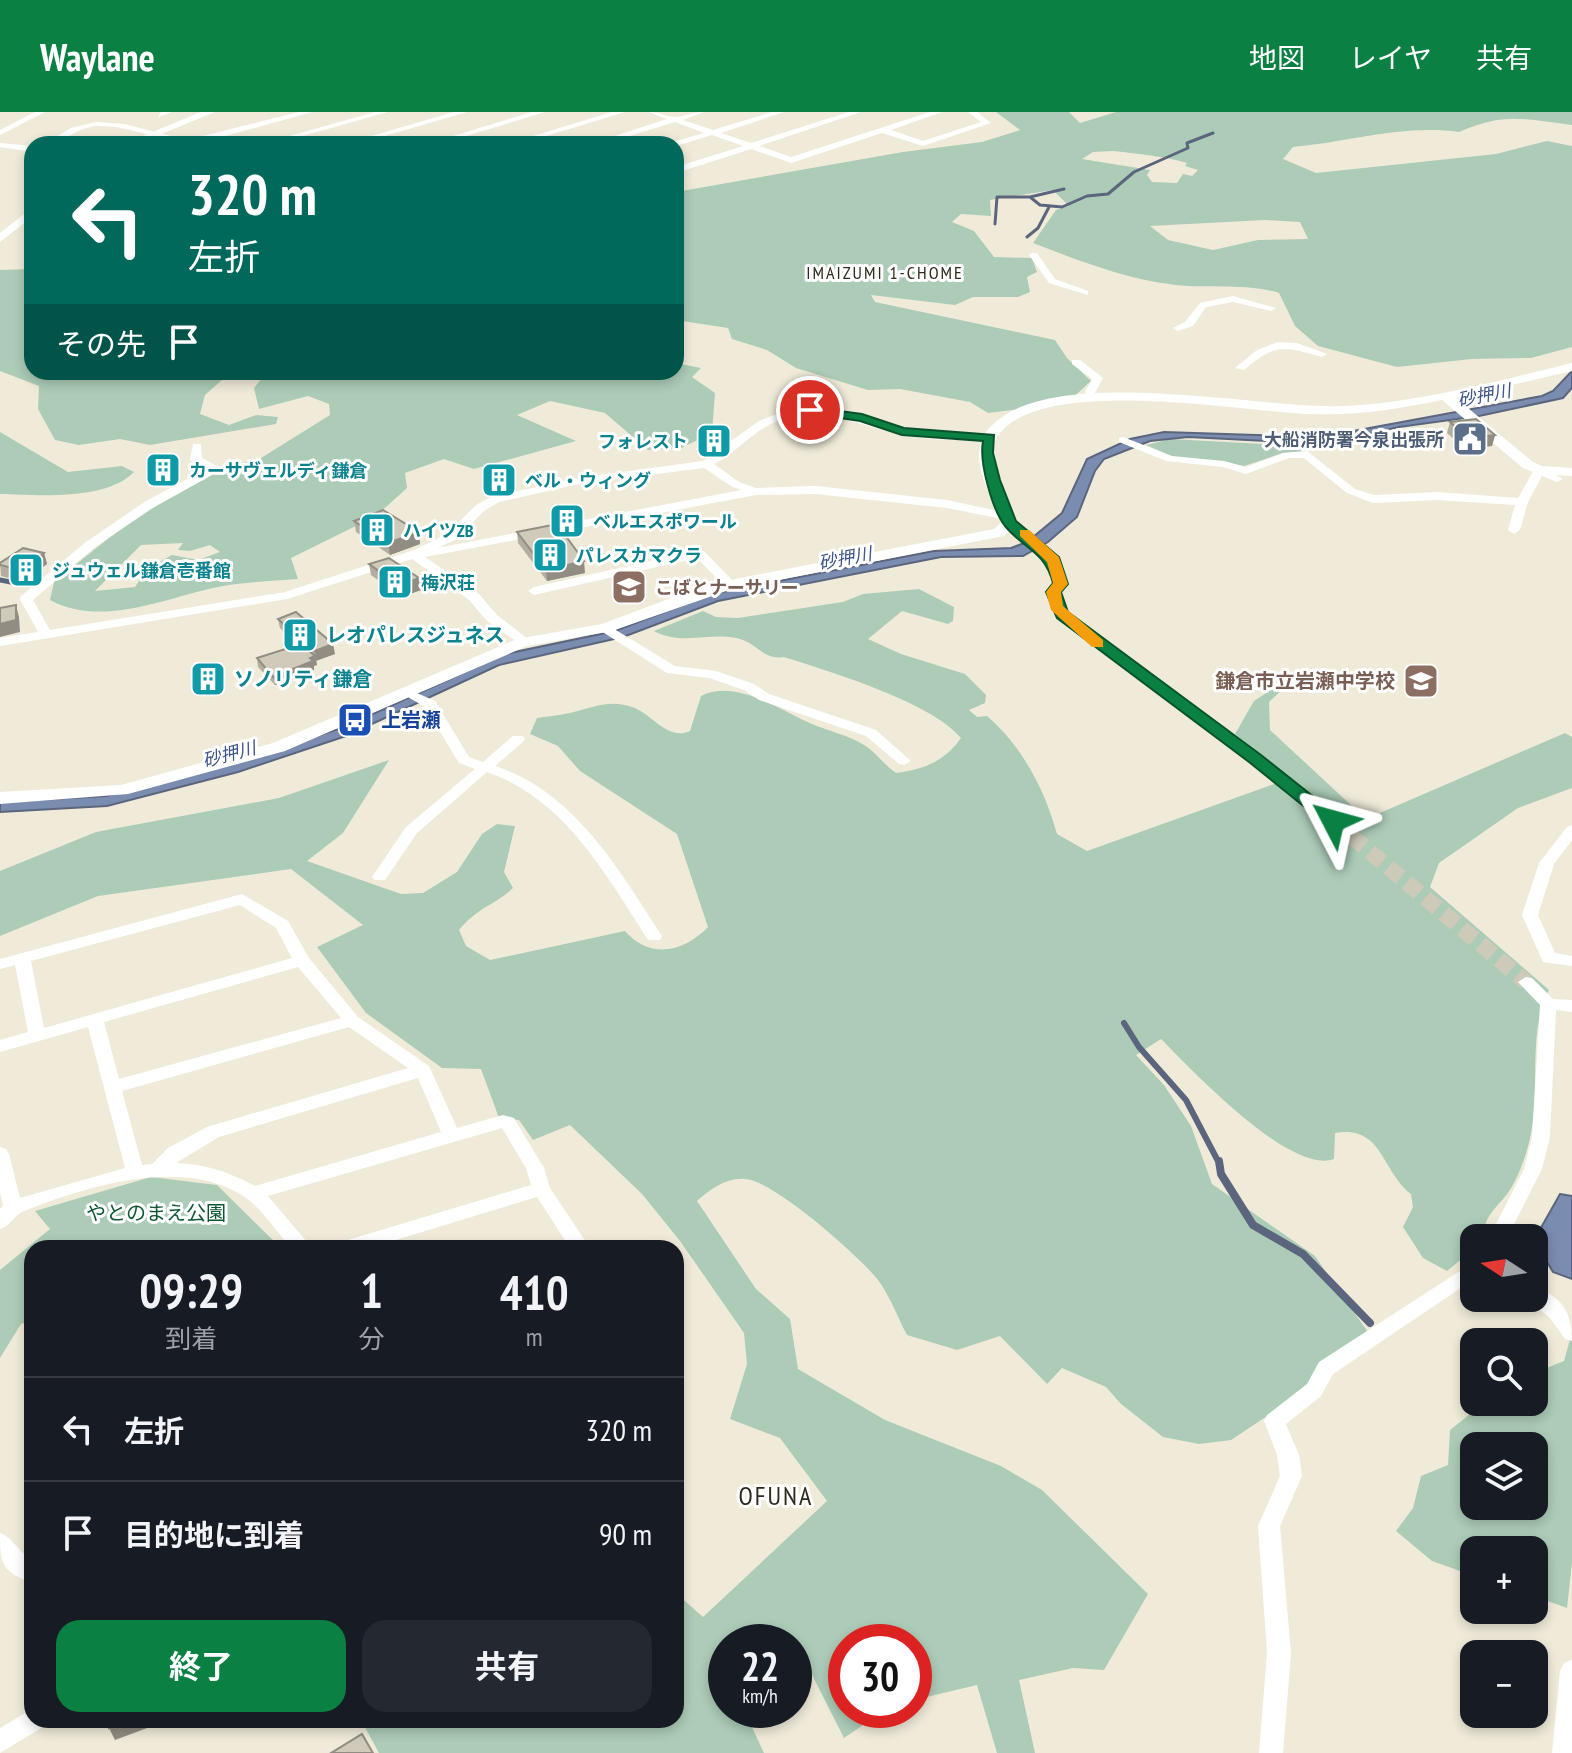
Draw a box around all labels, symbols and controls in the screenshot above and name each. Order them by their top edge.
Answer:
text: Waylane [40,32,155,81]
text: 地図 [1249,39,1305,76]
text: レイヤ [1349,39,1432,76]
text: 共有 [1476,39,1532,76]
text: 320 m [188,158,317,230]
icon: left [56,168,160,272]
text: 左折 [188,233,260,280]
district label: IMAIZUMI 1-CHOME [806,261,964,284]
icon: arrive [162,320,206,364]
text: その先 [56,324,146,363]
pin [776,376,844,444]
water label: 砂押川 [1455,378,1515,411]
icon: arrive [788,388,832,432]
public building icon: 大船消防署今泉出張所 [1451,420,1489,458]
building icon: フォレスト [695,422,733,460]
place label: 大船消防署今泉出張所 [1264,428,1444,451]
place label: フォレスト [598,430,688,453]
building icon: カーサヴェルディ鎌倉 [144,451,182,489]
place label: カーサヴェルディ鎌倉 [189,459,367,482]
building icon: ベル・ウィング [480,461,518,499]
place label: ベル・ウィング [525,469,651,492]
building icon: ベルエスポワール [548,502,586,540]
place label: ベルエスポワール [593,510,737,533]
building icon: ハイツZB [358,511,396,549]
place label: ハイツZB [403,519,474,542]
building icon: パレスカマクラ [531,536,569,574]
water label: 砂押川 [816,541,876,574]
place label: パレスカマクラ [576,544,702,567]
building icon: ジュウェル鎌倉壱番館 [7,551,45,589]
place label: ジュウェル鎌倉壱番館 [52,559,231,582]
building icon: 梅沢荘 [376,563,414,601]
school or university icon: こばとナーサリー [610,568,648,606]
place label: 梅沢荘 [421,571,475,594]
place label: こばとナーサリー [655,576,799,599]
building icon: レオパレスジュネス [281,616,319,654]
place label: レオパレスジュネス [326,622,505,648]
building icon: ソノリティ鎌倉 [189,660,227,698]
school or university icon: 鎌倉市立岩瀬中学校 [1402,662,1440,700]
place label: ソノリティ鎌倉 [234,666,372,692]
place label: 鎌倉市立岩瀬中学校 [1215,668,1395,694]
bus stop icon: 上岩瀬 [336,701,374,739]
place label: 上岩瀬 [381,707,441,733]
water label: 砂押川 [200,735,260,772]
position arrow [1291,779,1375,863]
park label: やとのまえ公園 [86,1200,226,1226]
north arrow [1460,1224,1548,1312]
map controls [1460,1224,1548,1728]
text: 09:29 [139,1259,243,1321]
text: 1 [360,1259,383,1321]
text: 410 [500,1261,569,1323]
text: m [526,1320,543,1353]
text: 到着 [165,1322,217,1355]
text: 分 [358,1322,385,1355]
button: search [1460,1328,1548,1416]
icon: left [56,1407,100,1451]
text: 320 m [586,1410,652,1449]
text: 左折 [124,1411,184,1450]
button: layers [1460,1432,1548,1520]
district label: OFUNA [739,1479,813,1512]
icon: arrive [56,1511,100,1555]
text: 90 m [599,1514,652,1553]
text: 目的地に到着 [124,1515,304,1554]
button: + [1460,1536,1548,1624]
button: 終了 [56,1620,346,1712]
button: 共有 [362,1620,652,1712]
speed limit sign: 30 [828,1624,932,1728]
text: 22 [741,1640,779,1692]
button: − [1460,1640,1548,1728]
text: km/h [742,1683,778,1709]

